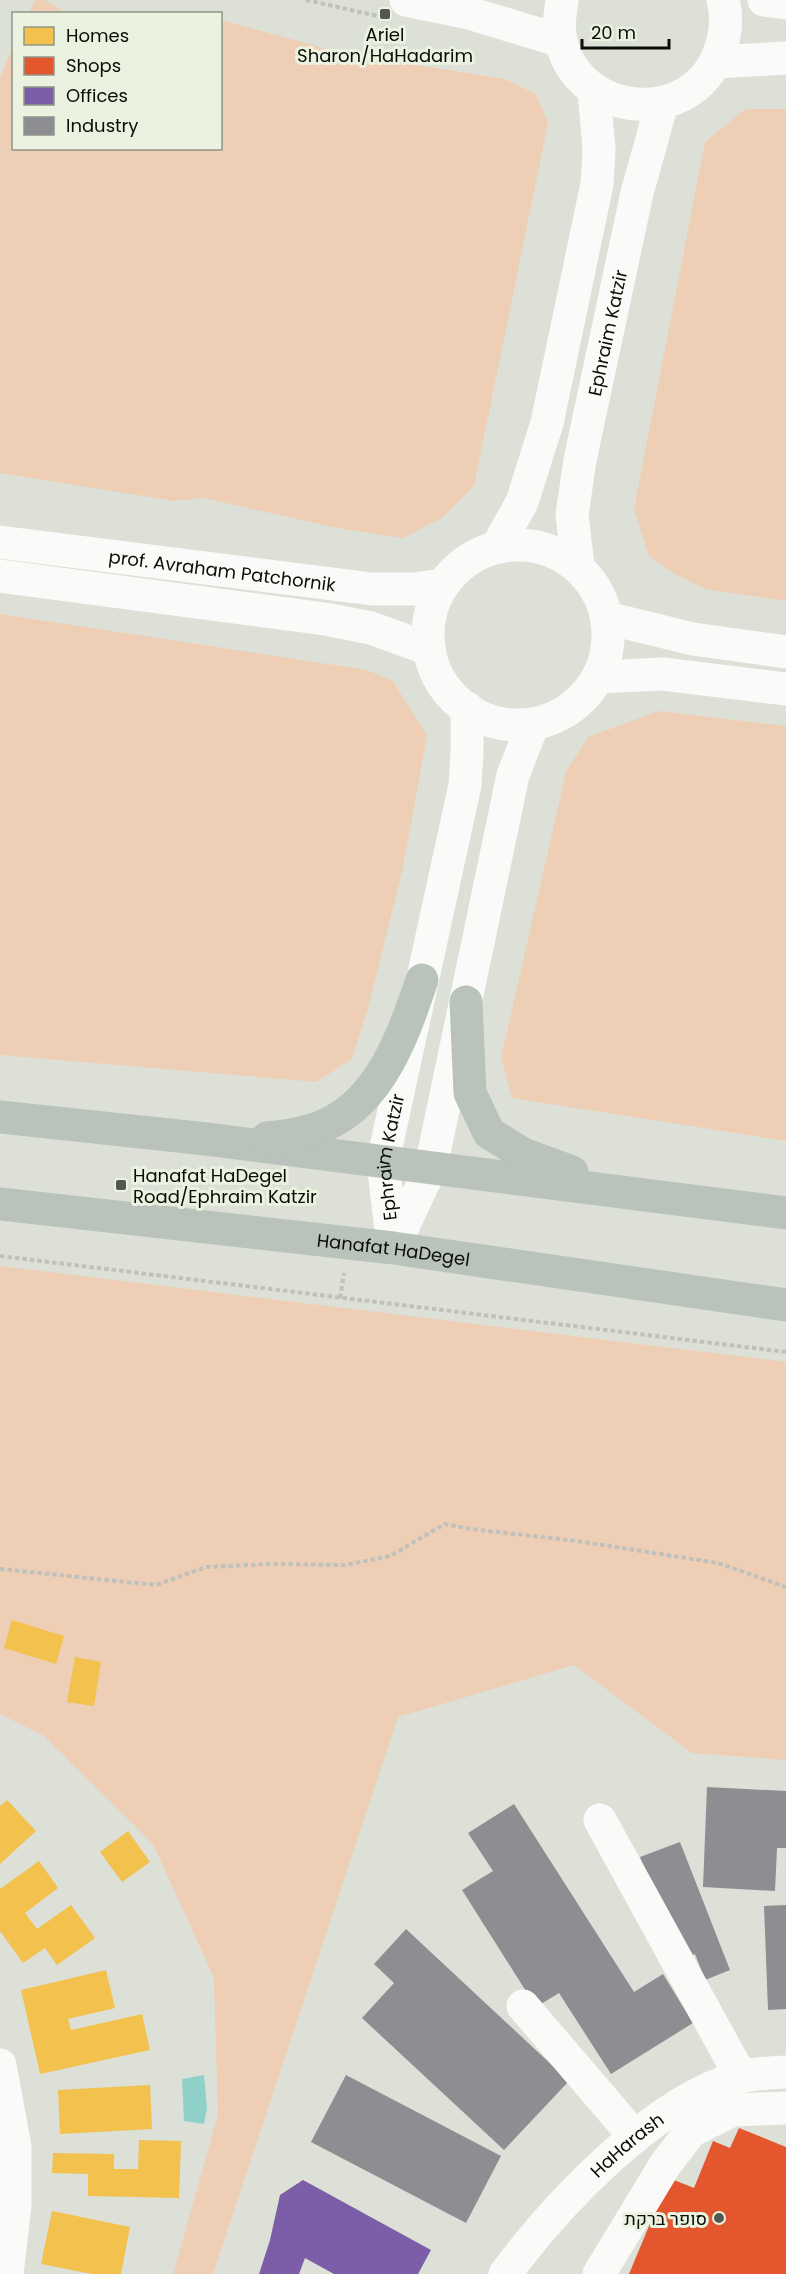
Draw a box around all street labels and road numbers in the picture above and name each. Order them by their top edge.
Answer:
street label: Ephraim Katzir [582,267,633,398]
street label: prof. Avraham Patchornik [107,543,338,597]
street label: Ephraim Katzir [370,1091,410,1222]
street label: Hanafat HaDegel [316,1227,472,1272]
street label: HaHarash [584,2106,668,2183]

